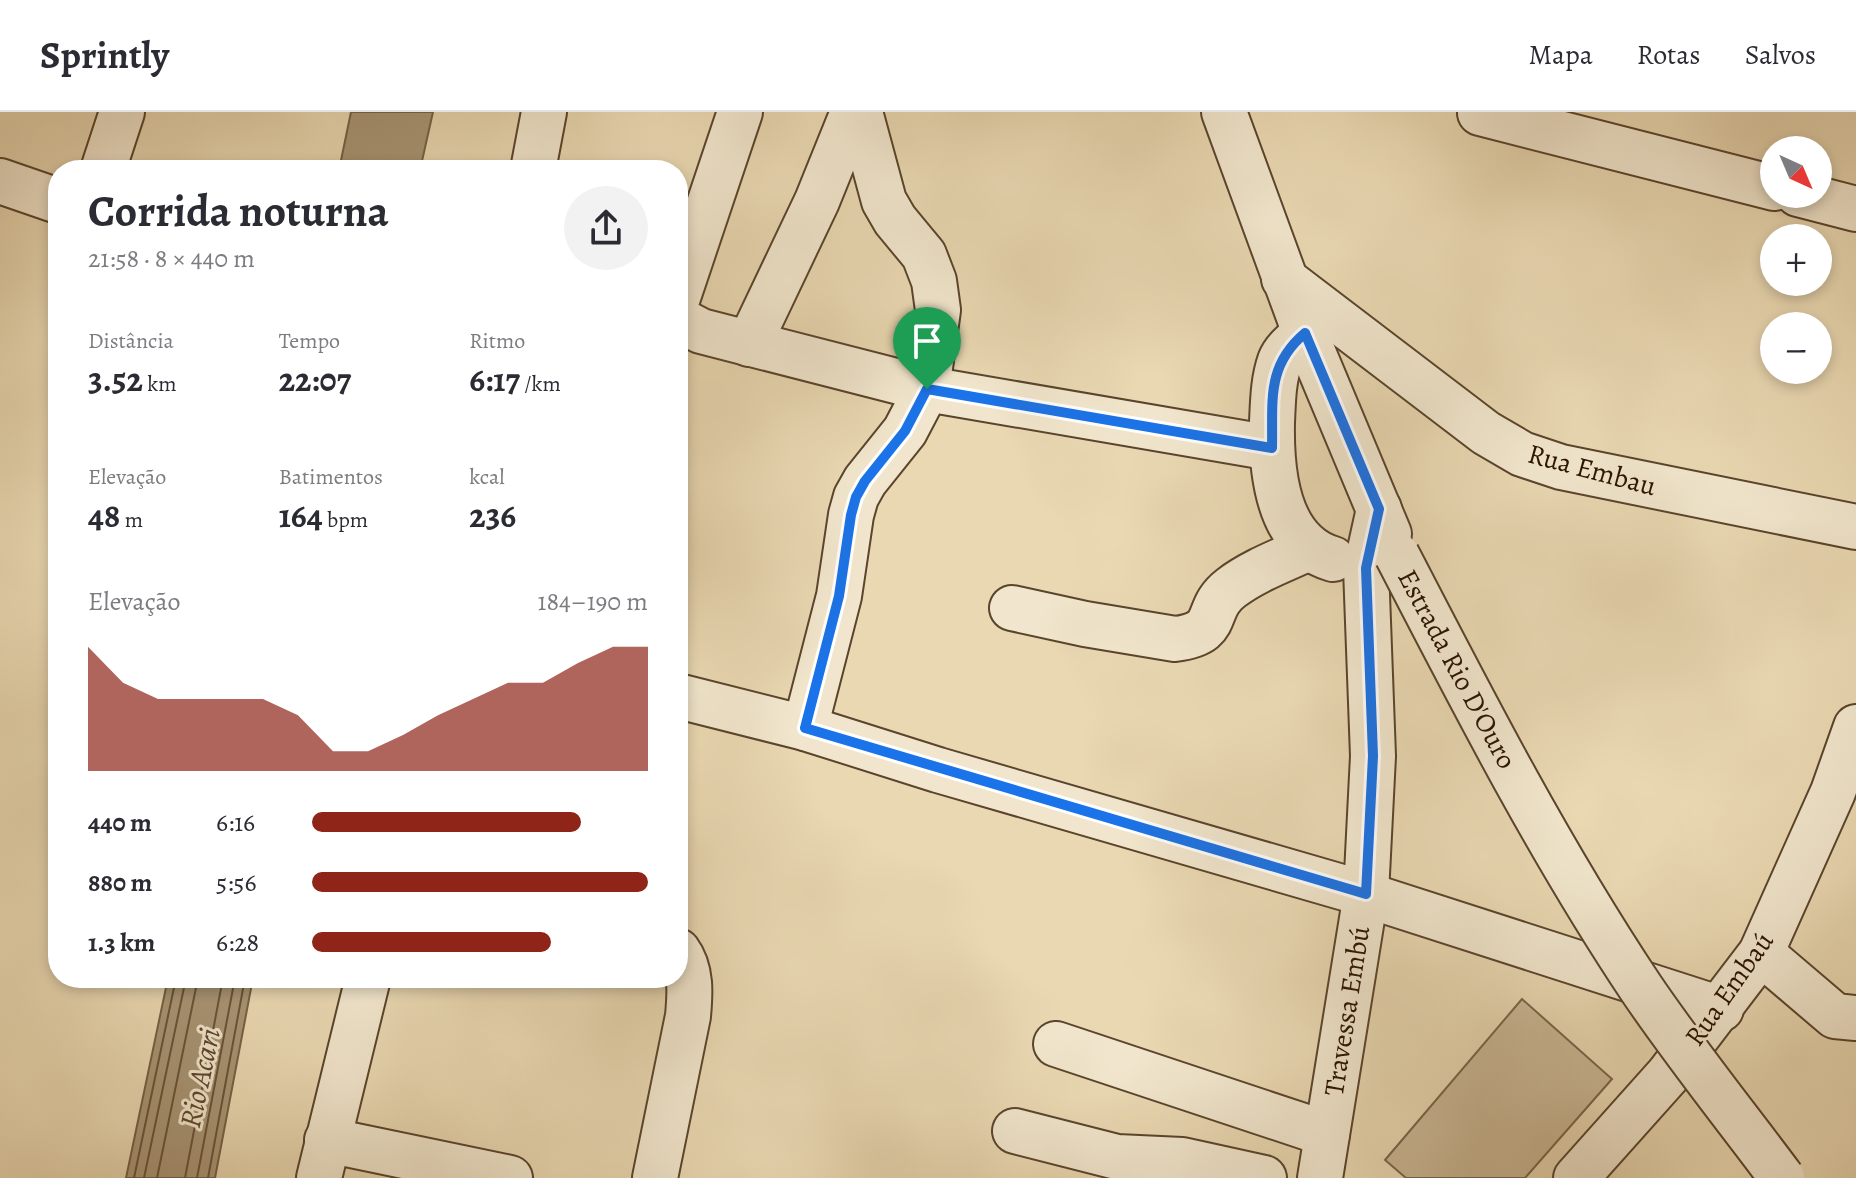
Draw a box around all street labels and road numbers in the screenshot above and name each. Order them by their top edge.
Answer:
street label: Rua Embau [1524,435,1661,506]
street label: Estrada Rio D'Ouro [1388,562,1526,776]
street label: Travessa Embú [1315,923,1379,1099]
street label: Rua Embaú [1676,924,1783,1054]

